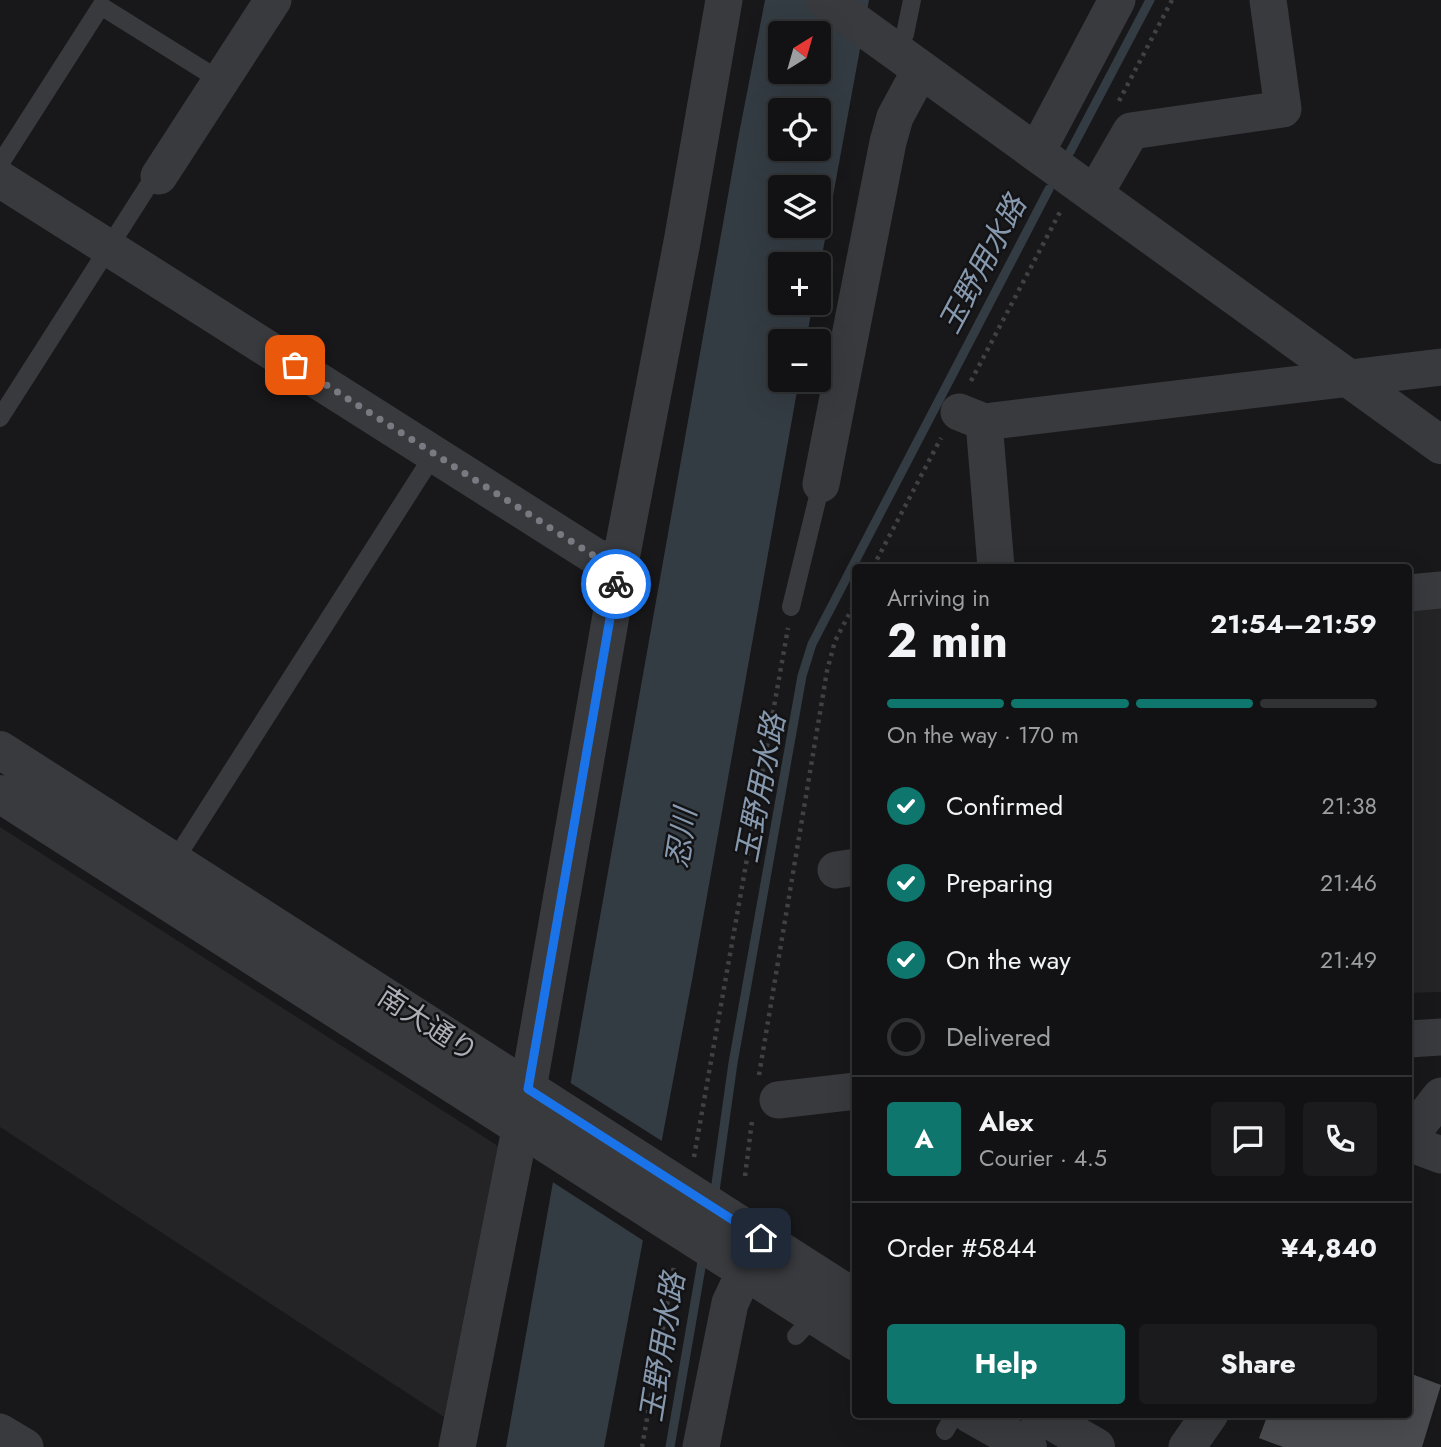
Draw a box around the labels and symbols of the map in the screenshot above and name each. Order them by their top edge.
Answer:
north arrow [768,21,831,84]
water label: 玉野用水路 [928,185,1038,340]
pin [265,335,325,395]
courier [581,549,651,619]
water label: 玉野用水路 [725,707,796,866]
water label: 忍川 [655,802,707,871]
street label: 南大通り [370,976,486,1072]
pin [731,1208,791,1268]
water label: 玉野用水路 [629,1267,695,1424]

